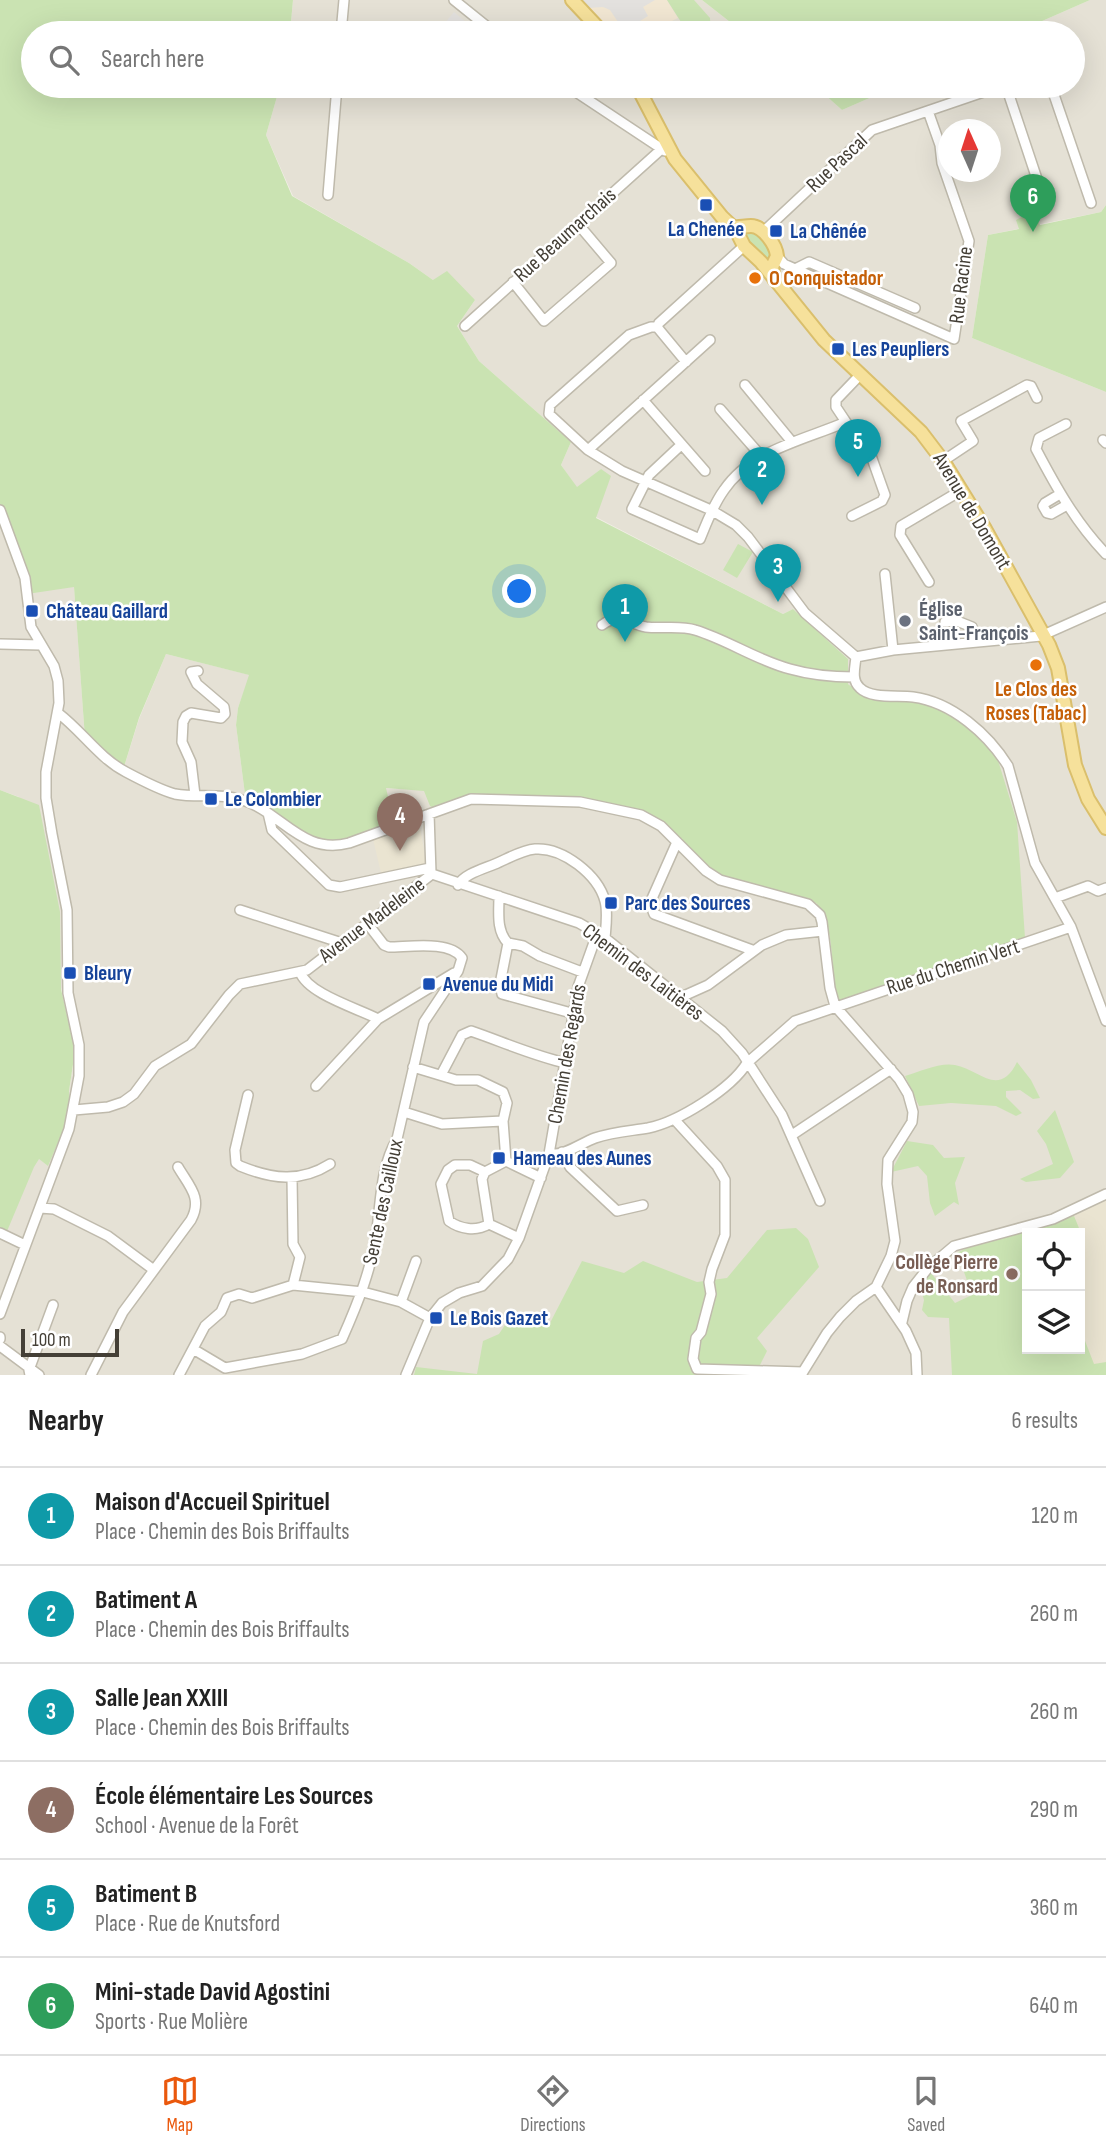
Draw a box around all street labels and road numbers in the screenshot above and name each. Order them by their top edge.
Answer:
street label: Rue Pascal [801,128,873,198]
street label: Rue Beaumarchais [509,183,621,287]
street label: Rue Racine [944,245,978,325]
street label: Avenue de Domont [927,447,1017,574]
street label: Avenue Madeleine [313,872,430,969]
street label: Chemin des Laitières [577,918,709,1026]
street label: Rue du Chemin Vert [883,934,1023,1000]
street label: Chemin des Regards [542,982,592,1126]
street label: Sente des Cailloux [358,1137,409,1267]

